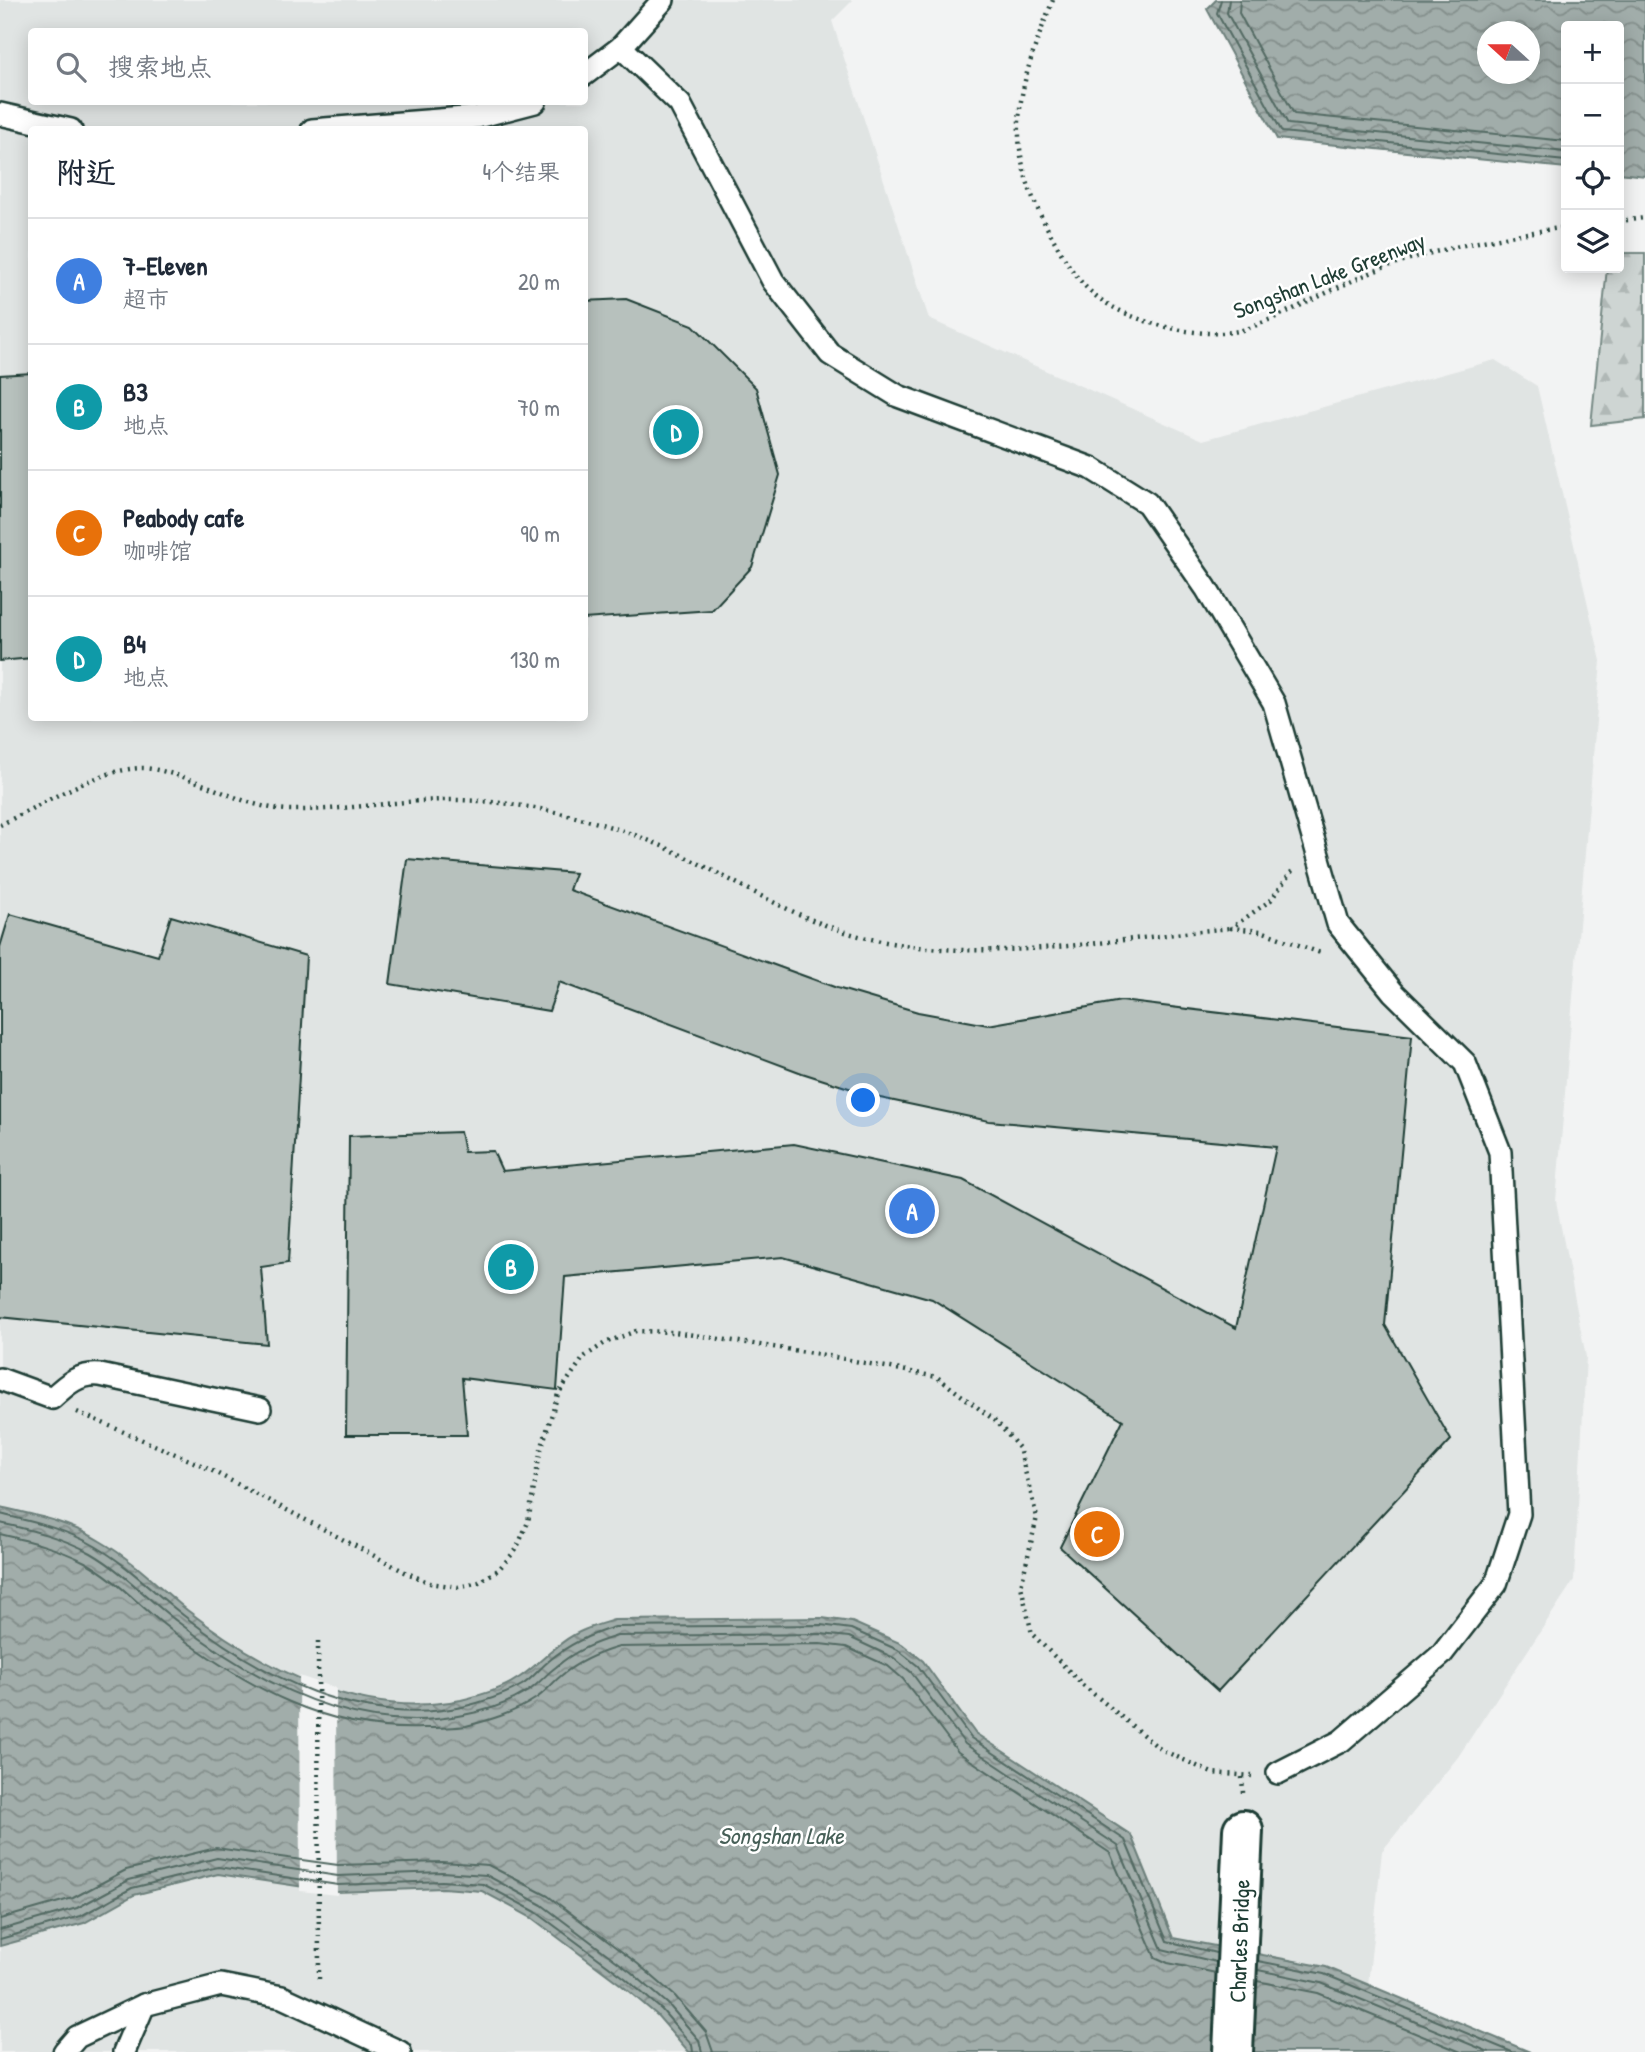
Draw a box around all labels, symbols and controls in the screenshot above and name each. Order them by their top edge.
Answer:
north arrow [1477,21,1540,84]
map controls [1561,21,1624,273]
button: + [1561,21,1624,84]
search box [28,28,588,105]
icon: search [52,48,90,86]
text: 搜索地点 [108,49,212,84]
button: − [1561,84,1624,147]
button: locate [1561,147,1624,210]
text: 附近 [56,152,116,192]
text: 4个结果 [482,156,560,187]
button: layers [1561,210,1624,273]
street label: Songshan Lake Greenway [1229,224,1430,326]
text: 7-Eleven [123,248,208,283]
text: A [73,266,85,297]
text: 20 m [518,266,560,297]
text: 超市 [123,283,169,314]
text: B3 [123,374,148,409]
text: B [73,392,85,423]
text: 70 m [517,392,560,423]
pin: D [653,406,699,458]
text: 地点 [123,409,169,440]
text: Peabody cafe [123,500,244,535]
text: C [73,518,85,549]
text: 90 m [520,518,560,549]
text: 咖啡馆 [123,535,192,566]
text: B4 [123,626,146,661]
text: D [74,644,84,675]
text: 130 m [510,644,560,675]
text: 地点 [123,661,169,692]
your location [846,1083,880,1117]
pin: A [889,1185,935,1237]
pin: B [488,1241,534,1293]
pin: C [1074,1508,1120,1560]
water label: Songshan Lake [718,1819,845,1852]
street label: Charles Bridge [1221,1879,1257,2003]

